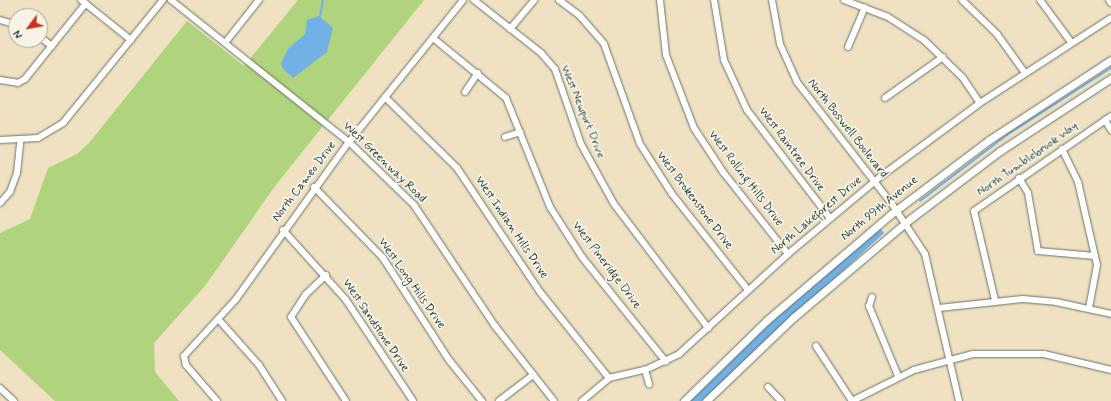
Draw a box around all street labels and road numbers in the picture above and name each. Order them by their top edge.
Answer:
street label: West Newport Drive [557,64,607,160]
street label: North Boswell Boulevard [804,77,890,181]
street label: West Raintree Drive [755,105,827,195]
street label: North Tumblebrook Way [974,119,1082,201]
street label: West Greenway Road [340,120,428,206]
street label: West Rolling Hills Drive [704,129,786,229]
street label: North Cameo Drive [270,139,340,225]
street label: West Brokenstone Drive [653,150,735,252]
street label: North 99th Avenue [839,173,921,245]
street label: West Indian Hills Drive [472,174,550,282]
street label: North Lakeforest Drive [769,174,865,258]
street label: West Pineridge Drive [569,220,643,312]
street label: West Long Hills Drive [374,236,448,332]
street label: West Sandstone Drive [339,277,411,375]

